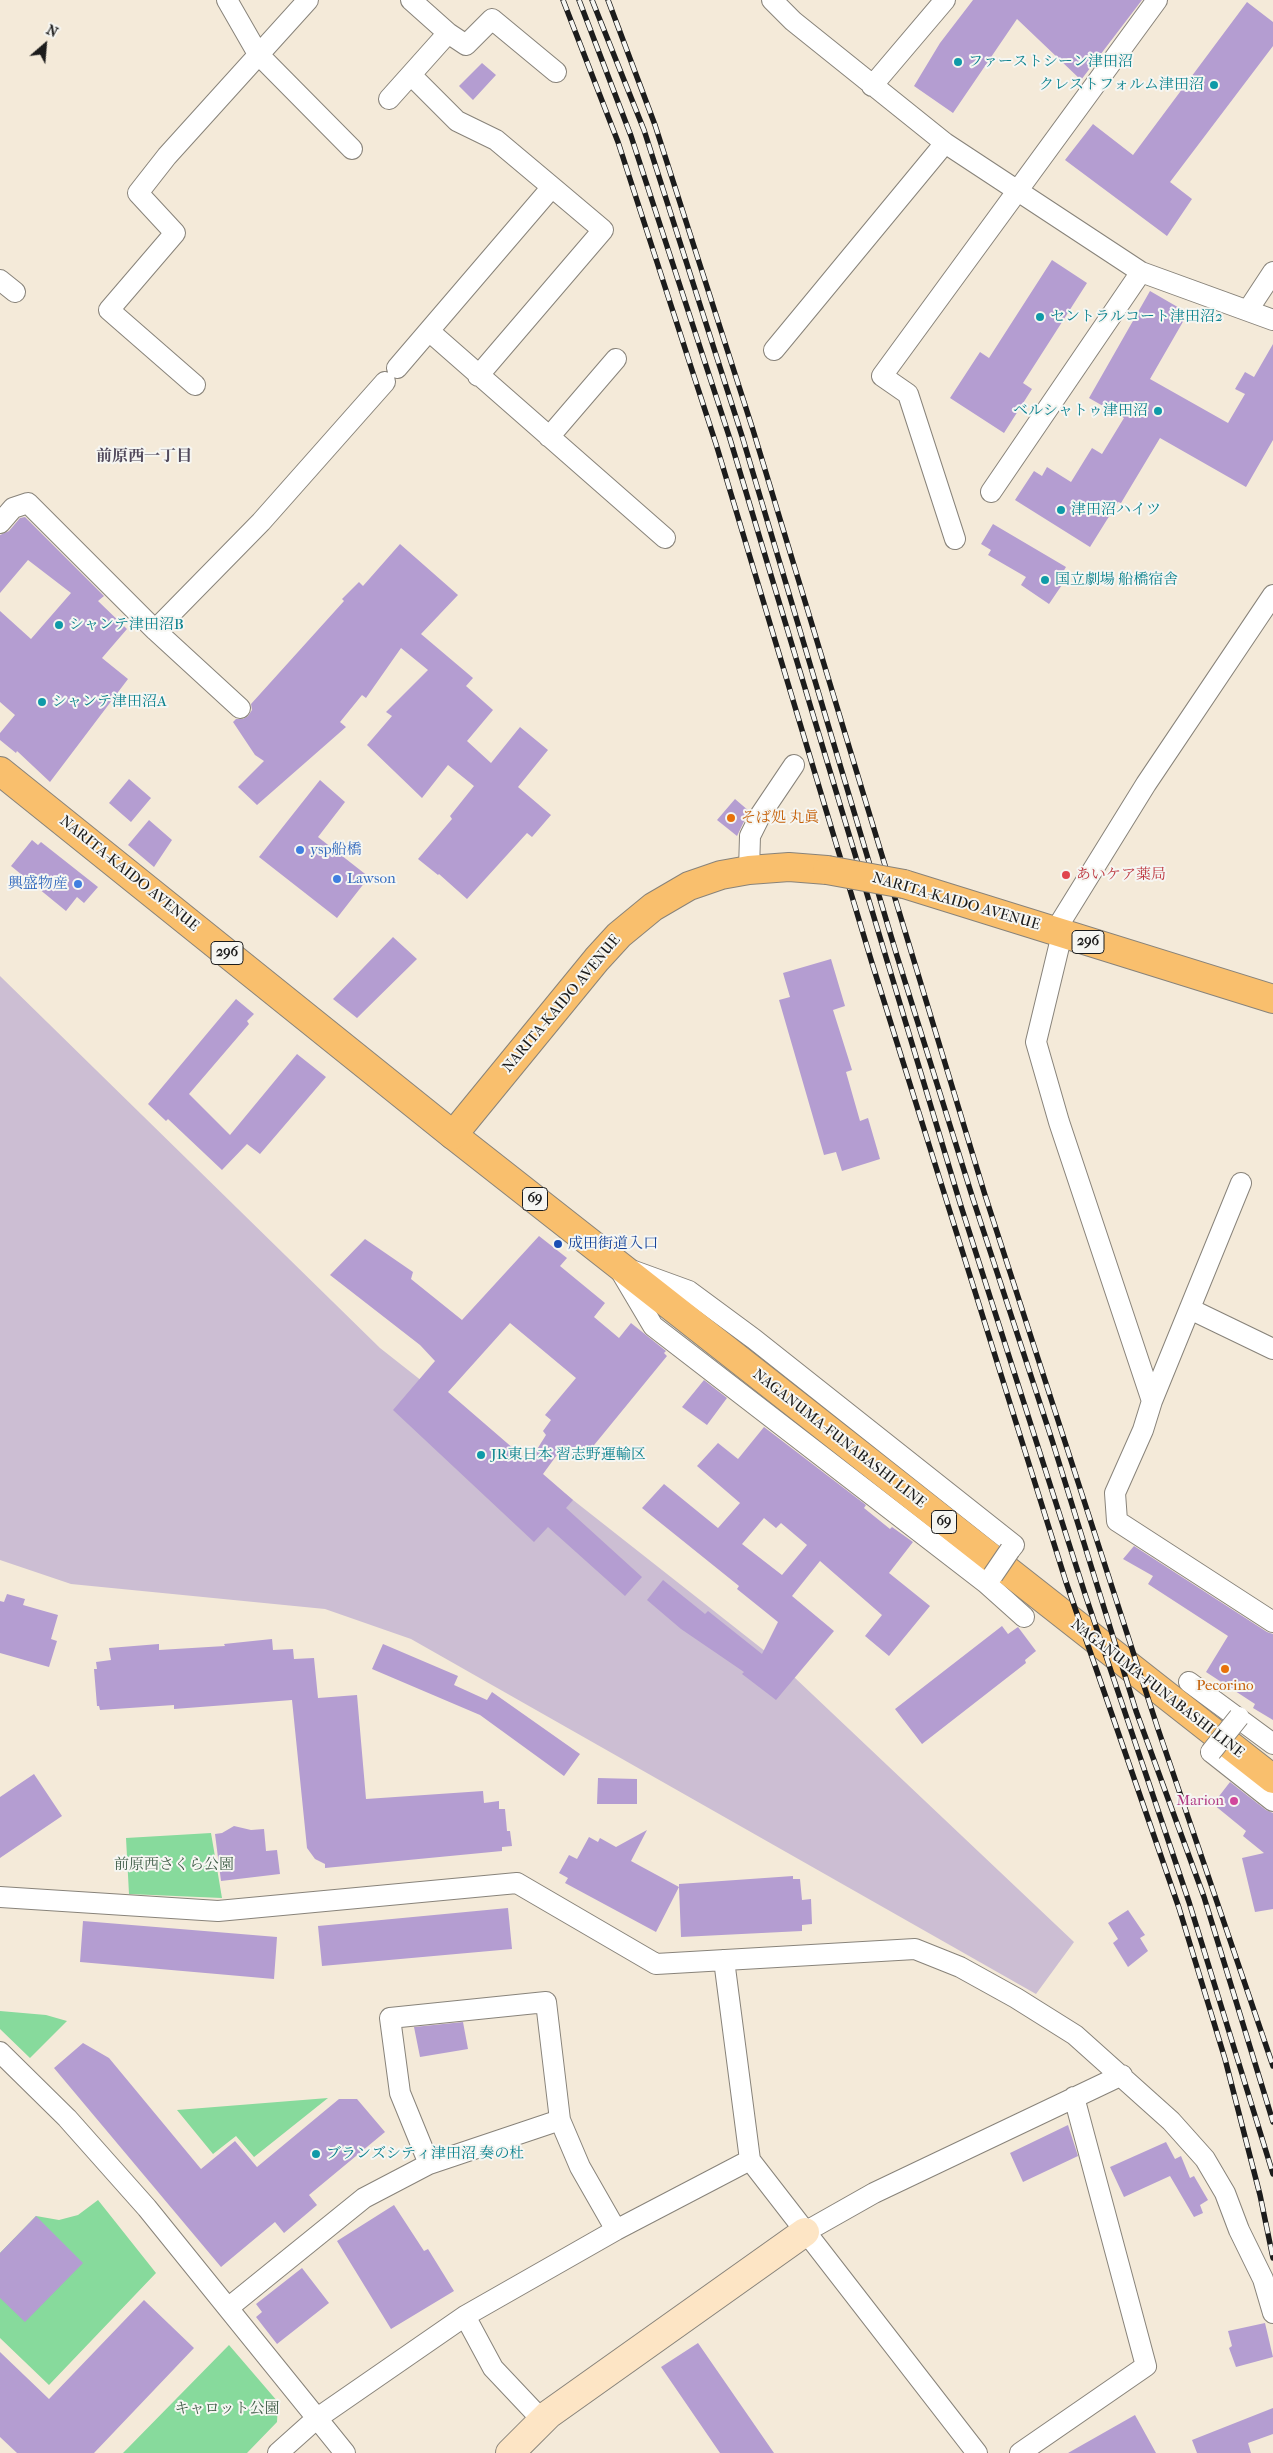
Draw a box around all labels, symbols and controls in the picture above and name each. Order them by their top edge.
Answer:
north arrow [20,20,70,70]
text: N [43,21,61,41]
place label: ファーストシーン津田沼 [968,53,1133,71]
marker: ファーストシーン津田沼 [952,56,964,68]
place label: クレストフォルム津田沼 [1039,76,1204,94]
marker: クレストフォルム津田沼 [1208,79,1220,91]
place label: セントラルコート津田沼2 [1050,308,1223,326]
marker: セントラルコート津田沼2 [1034,311,1046,323]
place label: ベルシャトゥ津田沼 [1013,402,1148,420]
marker: ベルシャトゥ津田沼 [1152,405,1164,417]
district label: 前原西一丁目 [96,447,192,467]
place label: 津田沼ハイツ [1071,501,1161,519]
marker: 津田沼ハイツ [1055,504,1067,516]
place label: 国立劇場 船橋宿舎 [1055,571,1178,589]
marker: 国立劇場 船橋宿舎 [1039,574,1051,586]
place label: シャンテ津田沼B [69,616,184,634]
marker: シャンテ津田沼B [53,619,65,631]
place label: シャンテ津田沼A [52,693,167,711]
marker: シャンテ津田沼A [36,696,48,708]
place label: そば処 丸眞 [741,809,819,827]
street label: NARITA-KAIDO AVENUE [56,812,202,936]
marker: そば処 丸眞 [725,812,737,824]
place label: ysp船橋 [310,841,362,859]
marker: ysp船橋 [294,844,306,856]
place label: あいケア薬局 [1076,866,1166,884]
street label: NARITA-KAIDO AVENUE [870,869,1042,935]
marker: あいケア薬局 [1060,869,1072,881]
place label: Lawson [347,870,396,888]
marker: Lawson [331,873,343,885]
place label: 興盛物産 [8,875,68,893]
marker: 興盛物産 [72,878,84,890]
road number: 296 [1072,930,1104,954]
street label: NARITA-KAIDO AVENUE [499,932,625,1076]
road number: 296 [211,941,243,964]
road number: 69 [522,1188,548,1210]
place label: 成田街道入口 [568,1235,658,1253]
marker: 成田街道入口 [552,1238,564,1250]
street label: NAGANUMA-FUNABASHI LINE [749,1366,929,1512]
place label: JR東日本 習志野運輸区 [491,1446,646,1464]
marker: JR東日本 習志野運輸区 [475,1449,487,1461]
road number: 69 [932,1510,956,1534]
street label: NAGANUMA-FUNABASHI LINE [1067,1616,1247,1762]
marker: Pecorino [1219,1663,1231,1675]
place label: Pecorino [1196,1677,1254,1695]
place label: Marion [1176,1792,1224,1810]
marker: Marion [1228,1795,1240,1807]
park label: 前原西さくら公園 [114,1856,234,1874]
place label: ブランズシティ津田沼 奏の杜 [326,2145,524,2163]
marker: ブランズシティ津田沼 奏の杜 [310,2148,322,2160]
park label: キャロット公園 [175,2400,279,2418]

